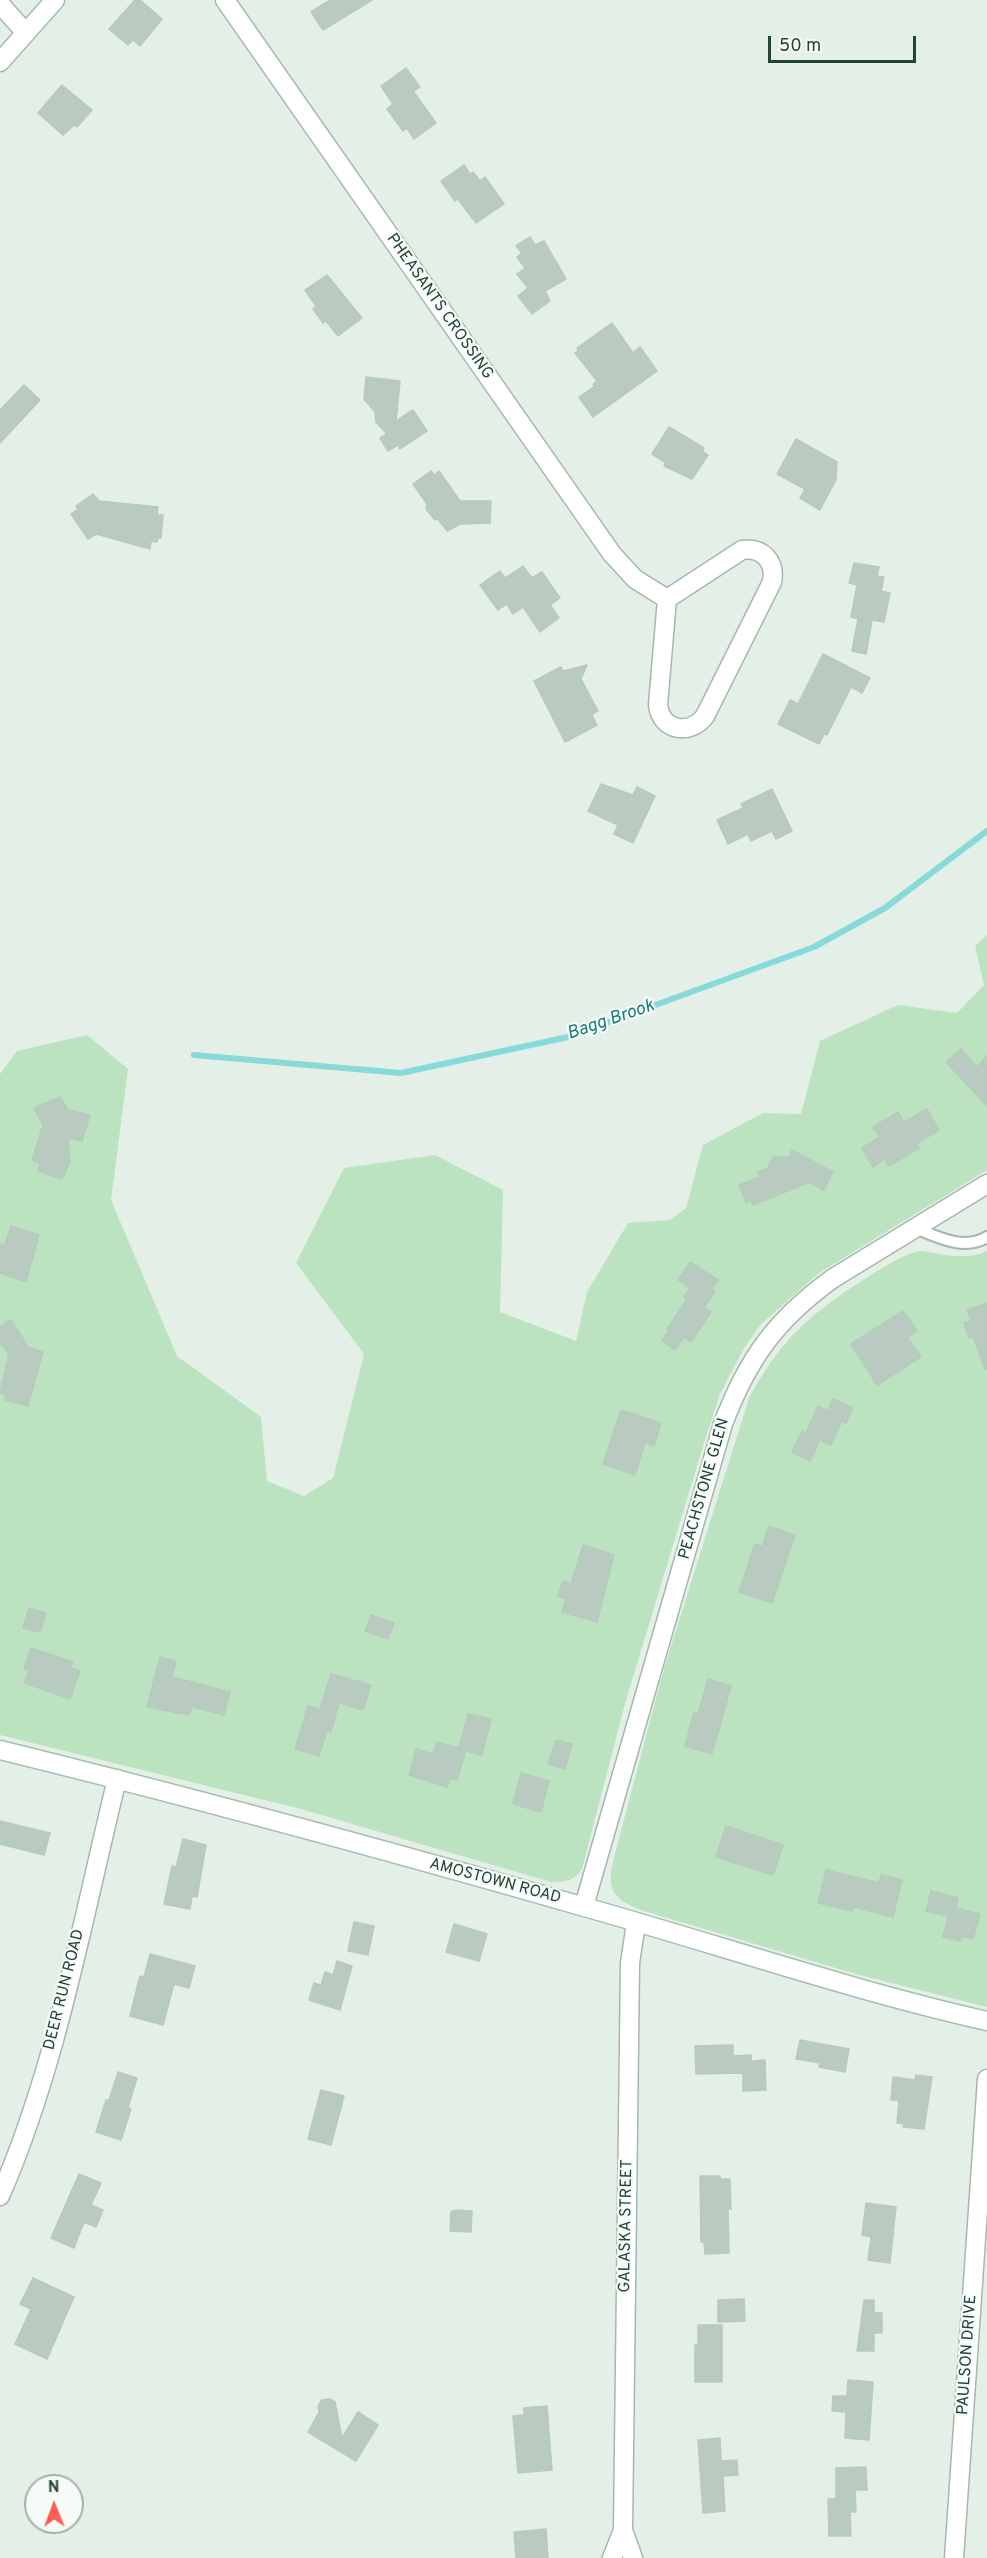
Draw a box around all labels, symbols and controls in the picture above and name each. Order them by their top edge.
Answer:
scale bar [771,24,920,62]
text: 50 m [779,35,821,58]
street label: PHEASANTS CROSSING [381,230,497,384]
water label: Bagg Brook [565,996,657,1046]
street label: PEACHSTONE GLEN [676,1416,734,1562]
street label: AMOSTOWN ROAD [427,1855,563,1909]
street label: DEER RUN ROAD [41,1928,89,2052]
street label: GALASKA STREET [616,2159,638,2293]
street label: PAULSON DRIVE [954,2294,982,2416]
north arrow [24,2474,84,2534]
text: N [48,2478,60,2498]

